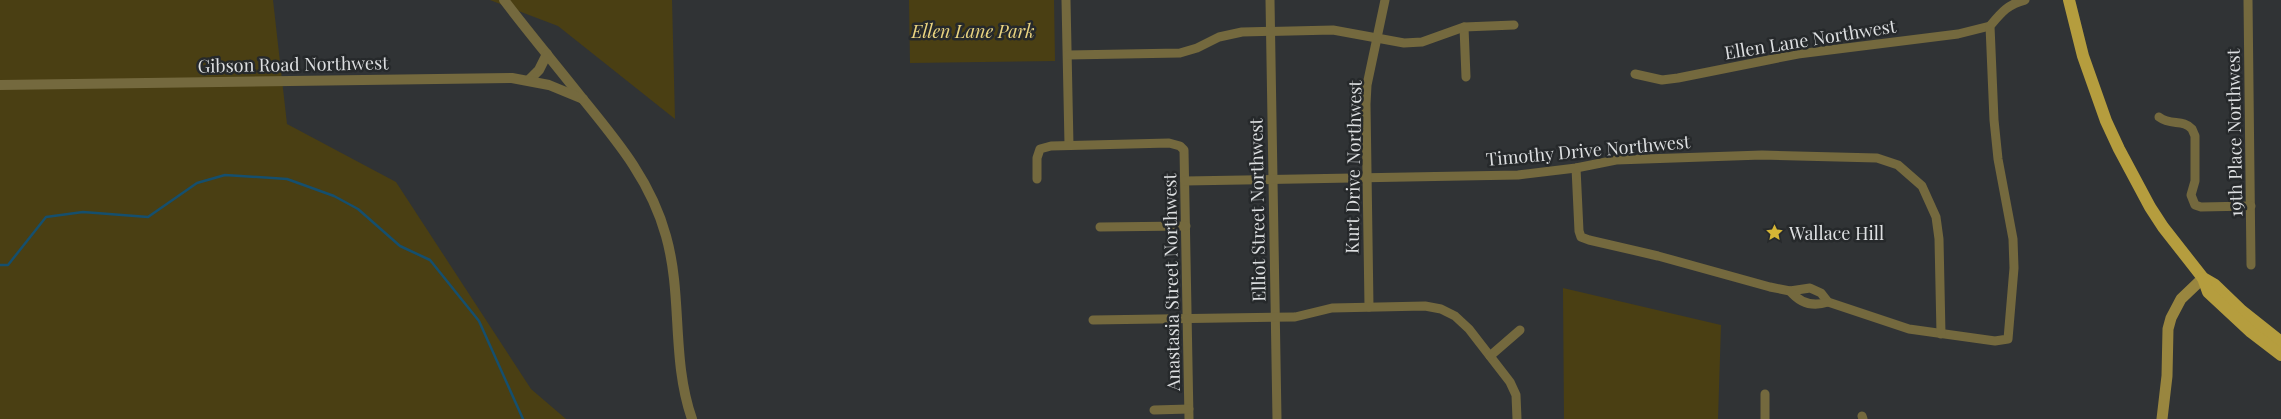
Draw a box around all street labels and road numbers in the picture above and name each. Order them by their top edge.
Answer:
street label: Ellen Lane Northwest [1722,13,1898,64]
street label: 19th Place Northwest [2221,48,2247,217]
street label: Gibson Road Northwest [197,50,389,78]
street label: Kurt Drive Northwest [1339,79,1367,254]
street label: Elliot Street Northwest [1243,117,1271,302]
street label: Timothy Drive Northwest [1485,129,1692,171]
street label: Anastasia Street Northwest [1157,172,1185,392]

